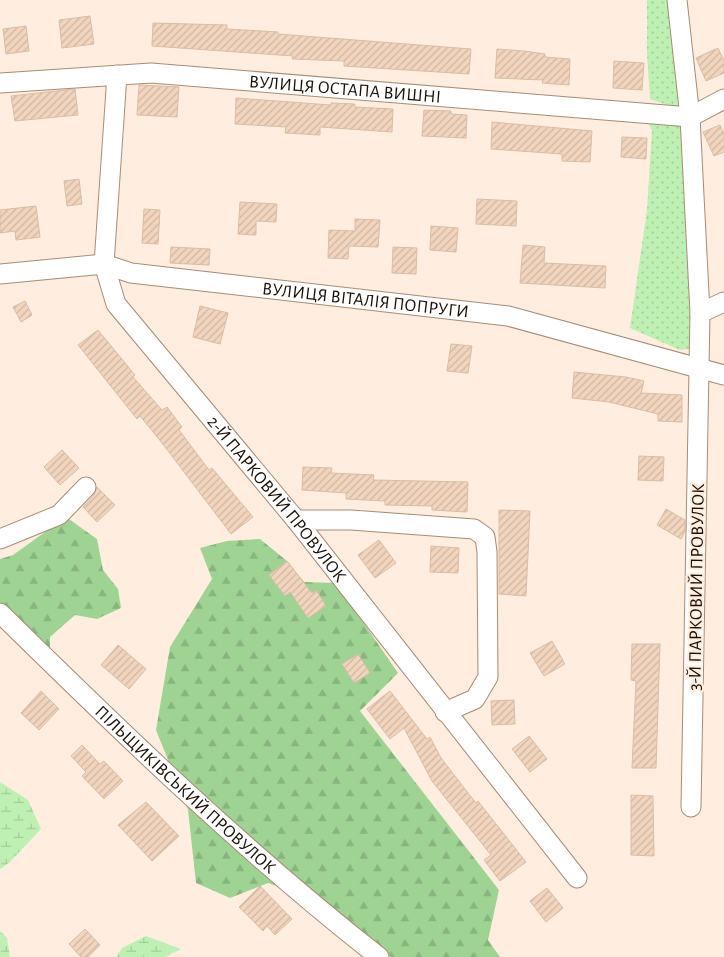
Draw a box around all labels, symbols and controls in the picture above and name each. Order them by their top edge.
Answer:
street label: ВУЛИЦЯ ОСТАПА ВИШНІ [248,73,442,107]
street label: ВУЛИЦЯ ВІТАЛІЯ ПОПРУГИ [261,280,470,321]
street label: 2-Й ПАРКОВИЙ ПРОВУЛОК [203,413,349,586]
street label: 3-Й ПАРКОВИЙ ПРОВУЛОК [684,483,708,691]
street label: ПІЛЬЩИКІВСЬКИЙ ПРОВУЛОК [91,703,279,878]

